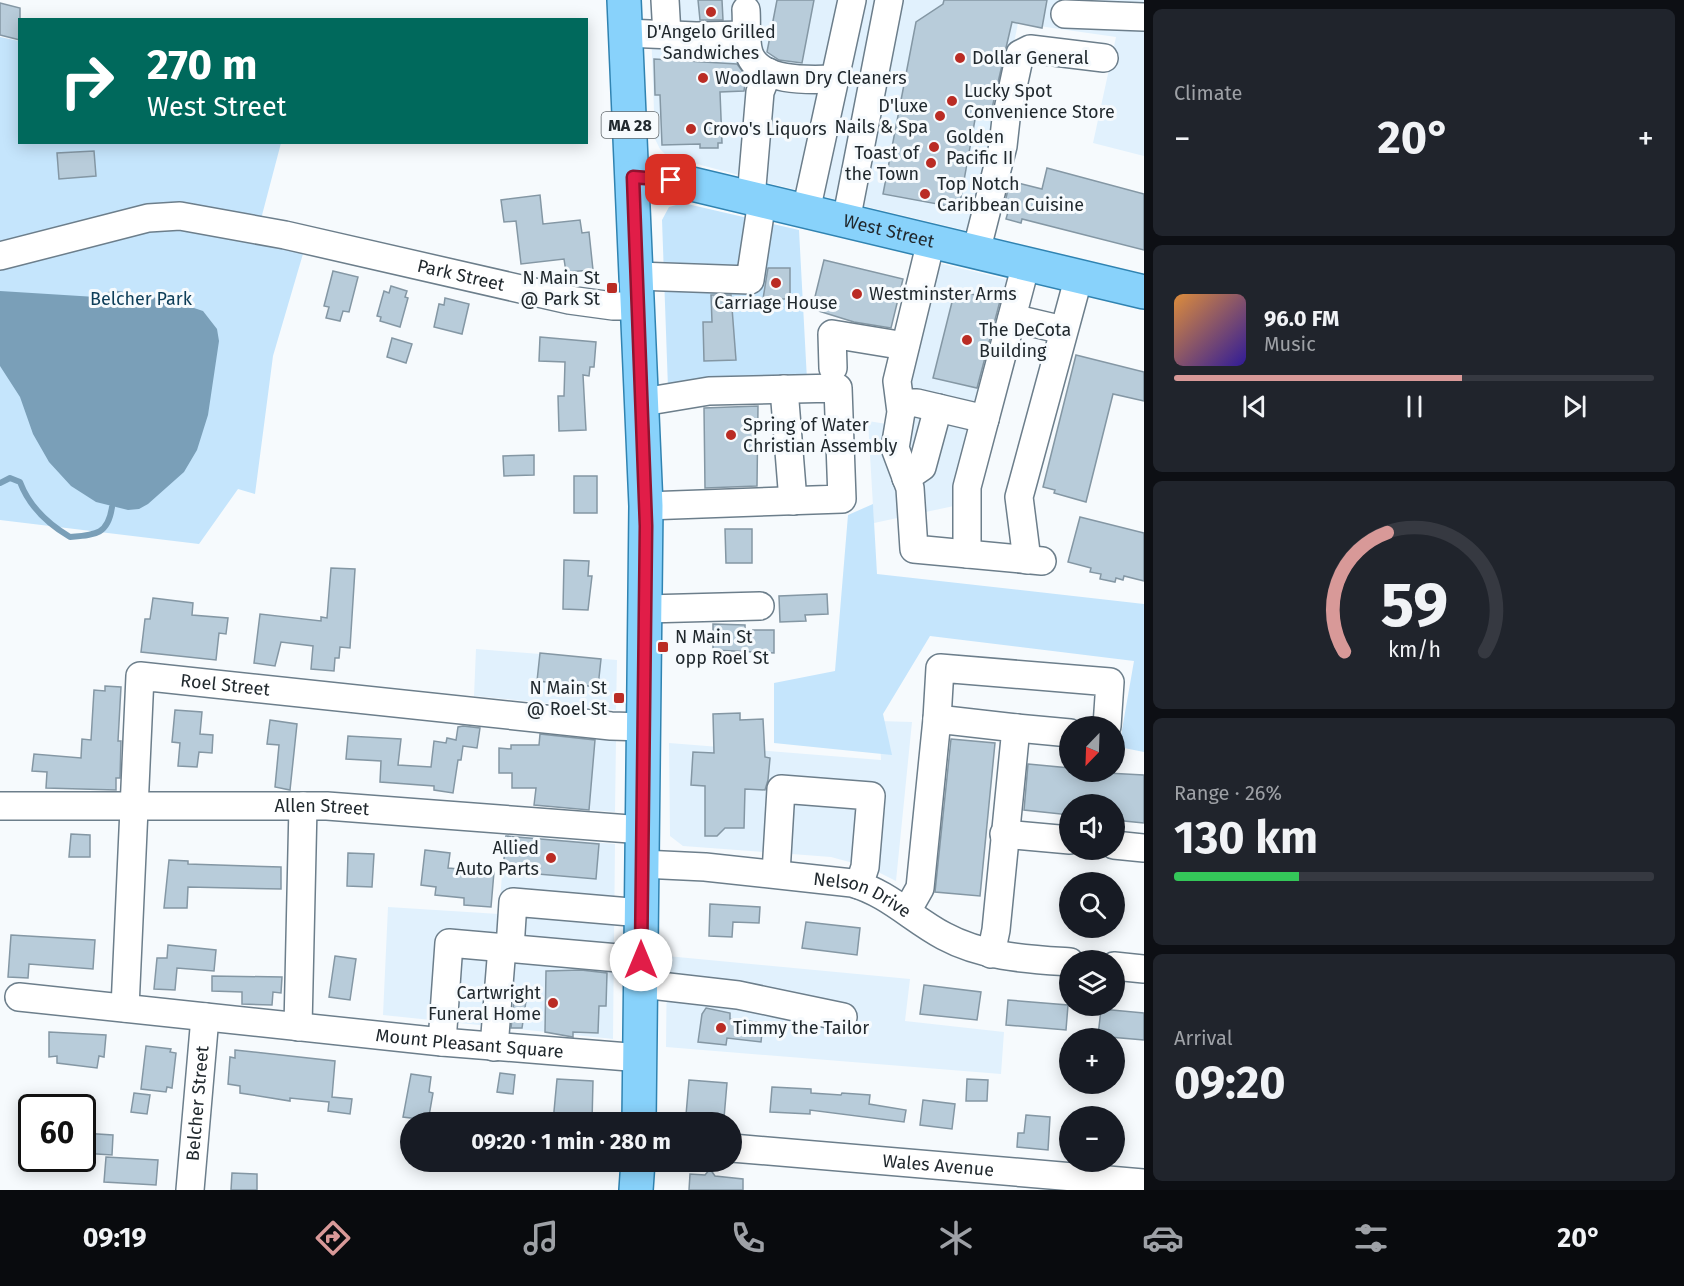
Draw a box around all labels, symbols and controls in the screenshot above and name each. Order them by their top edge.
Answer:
marker: D'Angelo Grilled Sandwiches [704,5,718,19]
place label: D'Angelo Grilled Sandwiches [646,21,776,64]
text: 270 m [147,40,258,90]
icon: right [48,42,126,120]
place label: Dollar General [972,47,1089,69]
marker: Dollar General [953,51,967,65]
place label: Woodlawn Dry Cleaners [715,67,907,89]
marker: Woodlawn Dry Cleaners [696,71,710,85]
place label: Lucky Spot Convenience Store [964,80,1115,123]
text: Climate [1174,81,1242,105]
text: West Street [147,91,287,123]
marker: Lucky Spot Convenience Store [945,94,959,108]
place label: D'luxe Nails & Spa [834,95,928,138]
marker: D'luxe Nails & Spa [933,109,947,123]
text: 20° [1377,111,1451,165]
road number: MA 28 [602,112,658,138]
place label: Crovo's Liquors [703,118,827,140]
text: − [1174,119,1191,159]
text: + [1638,119,1654,159]
marker: Crovo's Liquors [684,122,698,136]
place label: Golden Pacific II [946,126,1013,169]
marker: Golden Pacific II [927,140,941,154]
place label: Toast of the Town [845,142,921,185]
pin [645,154,696,205]
marker: Toast of the Town [924,156,938,170]
icon: arrive [654,163,687,196]
place label: Top Notch Caribbean Cuisine [937,173,1084,216]
marker: Top Notch Caribbean Cuisine [918,187,932,201]
street label: West Street [841,210,937,253]
street label: Park Street [415,255,507,296]
place label: N Main St @ Park St [520,267,601,310]
marker: Carriage House [769,276,783,290]
marker: N Main St @ Park St [605,281,619,295]
place label: Westminster Arms [869,283,1017,305]
marker: Westminster Arms [850,287,864,301]
park label: Belcher Park [90,288,193,310]
place label: Carriage House [714,292,838,314]
text: 96.0 FM [1264,305,1339,332]
place label: The DeCota Building [979,319,1071,362]
text: Music [1264,332,1316,356]
marker: The DeCota Building [960,333,974,347]
icon: previous [1238,390,1271,423]
icon: pause [1398,390,1431,423]
icon: next [1558,390,1591,423]
place label: Spring of Water Christian Assembly [743,414,898,457]
marker: Spring of Water Christian Assembly [724,428,738,442]
text: 59 [1380,568,1448,643]
place label: N Main St opp Roel St [675,626,769,669]
text: km/h [1387,637,1441,663]
marker: N Main St opp Roel St [656,640,670,654]
street label: Roel Street [179,669,272,701]
place label: N Main St @ Roel St [527,677,608,720]
marker: N Main St @ Roel St [612,691,626,705]
north arrow [1059,716,1125,782]
map controls [1059,716,1125,1172]
text: Range · 26% [1174,781,1282,805]
button: sound [1059,794,1125,860]
street label: Allen Street [275,795,371,820]
text: 130 km [1174,811,1318,865]
place label: Allied Auto Parts [456,837,539,880]
marker: Allied Auto Parts [544,851,558,865]
street label: Nelson Drive [812,868,915,923]
button: search [1059,872,1125,938]
position arrow [609,928,673,992]
button: layers [1059,950,1125,1016]
place label: Cartwright Funeral Home [428,982,541,1025]
marker: Cartwright Funeral Home [546,996,560,1010]
place label: Timmy the Tailor [733,1017,869,1039]
marker: Timmy the Tailor [714,1021,728,1035]
street label: Mount Pleasant Square [375,1024,564,1063]
text: Arrival [1174,1026,1233,1050]
button: + [1059,1028,1125,1094]
street label: Belcher Street [182,1044,214,1162]
text: 09:20 [1174,1056,1285,1110]
speed limit sign: 60 [18,1094,96,1172]
button: − [1059,1106,1125,1172]
text: 09:20 · 1 min · 280 m [471,1128,671,1155]
street label: Wales Avenue [882,1150,995,1181]
icon: directions [312,1217,354,1259]
icon: music [520,1217,562,1259]
icon: phone [727,1217,769,1259]
icon: climate [935,1217,977,1259]
icon: car [1142,1217,1184,1259]
icon: filters [1350,1217,1392,1259]
text: 09:19 [83,1222,147,1254]
text: 20° [1557,1222,1601,1254]

